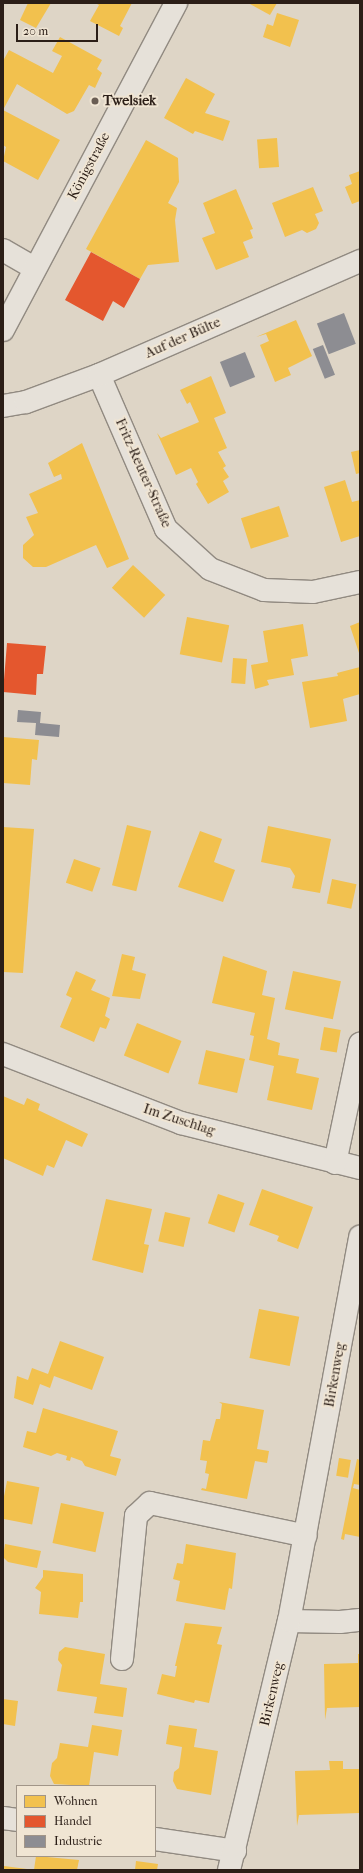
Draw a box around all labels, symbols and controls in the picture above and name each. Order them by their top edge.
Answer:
scale bar [18,16,100,42]
text: 20 m [23,24,48,38]
place label: Twelsiek [103,93,156,109]
marker: Twelsiek [90,96,100,106]
street label: Königstraße [64,129,114,203]
street label: Auf der Bülte [143,314,223,362]
street label: Fritz-Reuter-Straße [111,416,175,530]
street label: Im Zuschlag [141,1101,217,1139]
street label: Birkenweg [321,1341,349,1409]
street label: Birkenweg [256,1660,288,1728]
legend [16,1785,156,1857]
text: Wohnen [54,1794,98,1808]
text: Handel [54,1814,92,1828]
text: Industrie [54,1834,102,1848]

